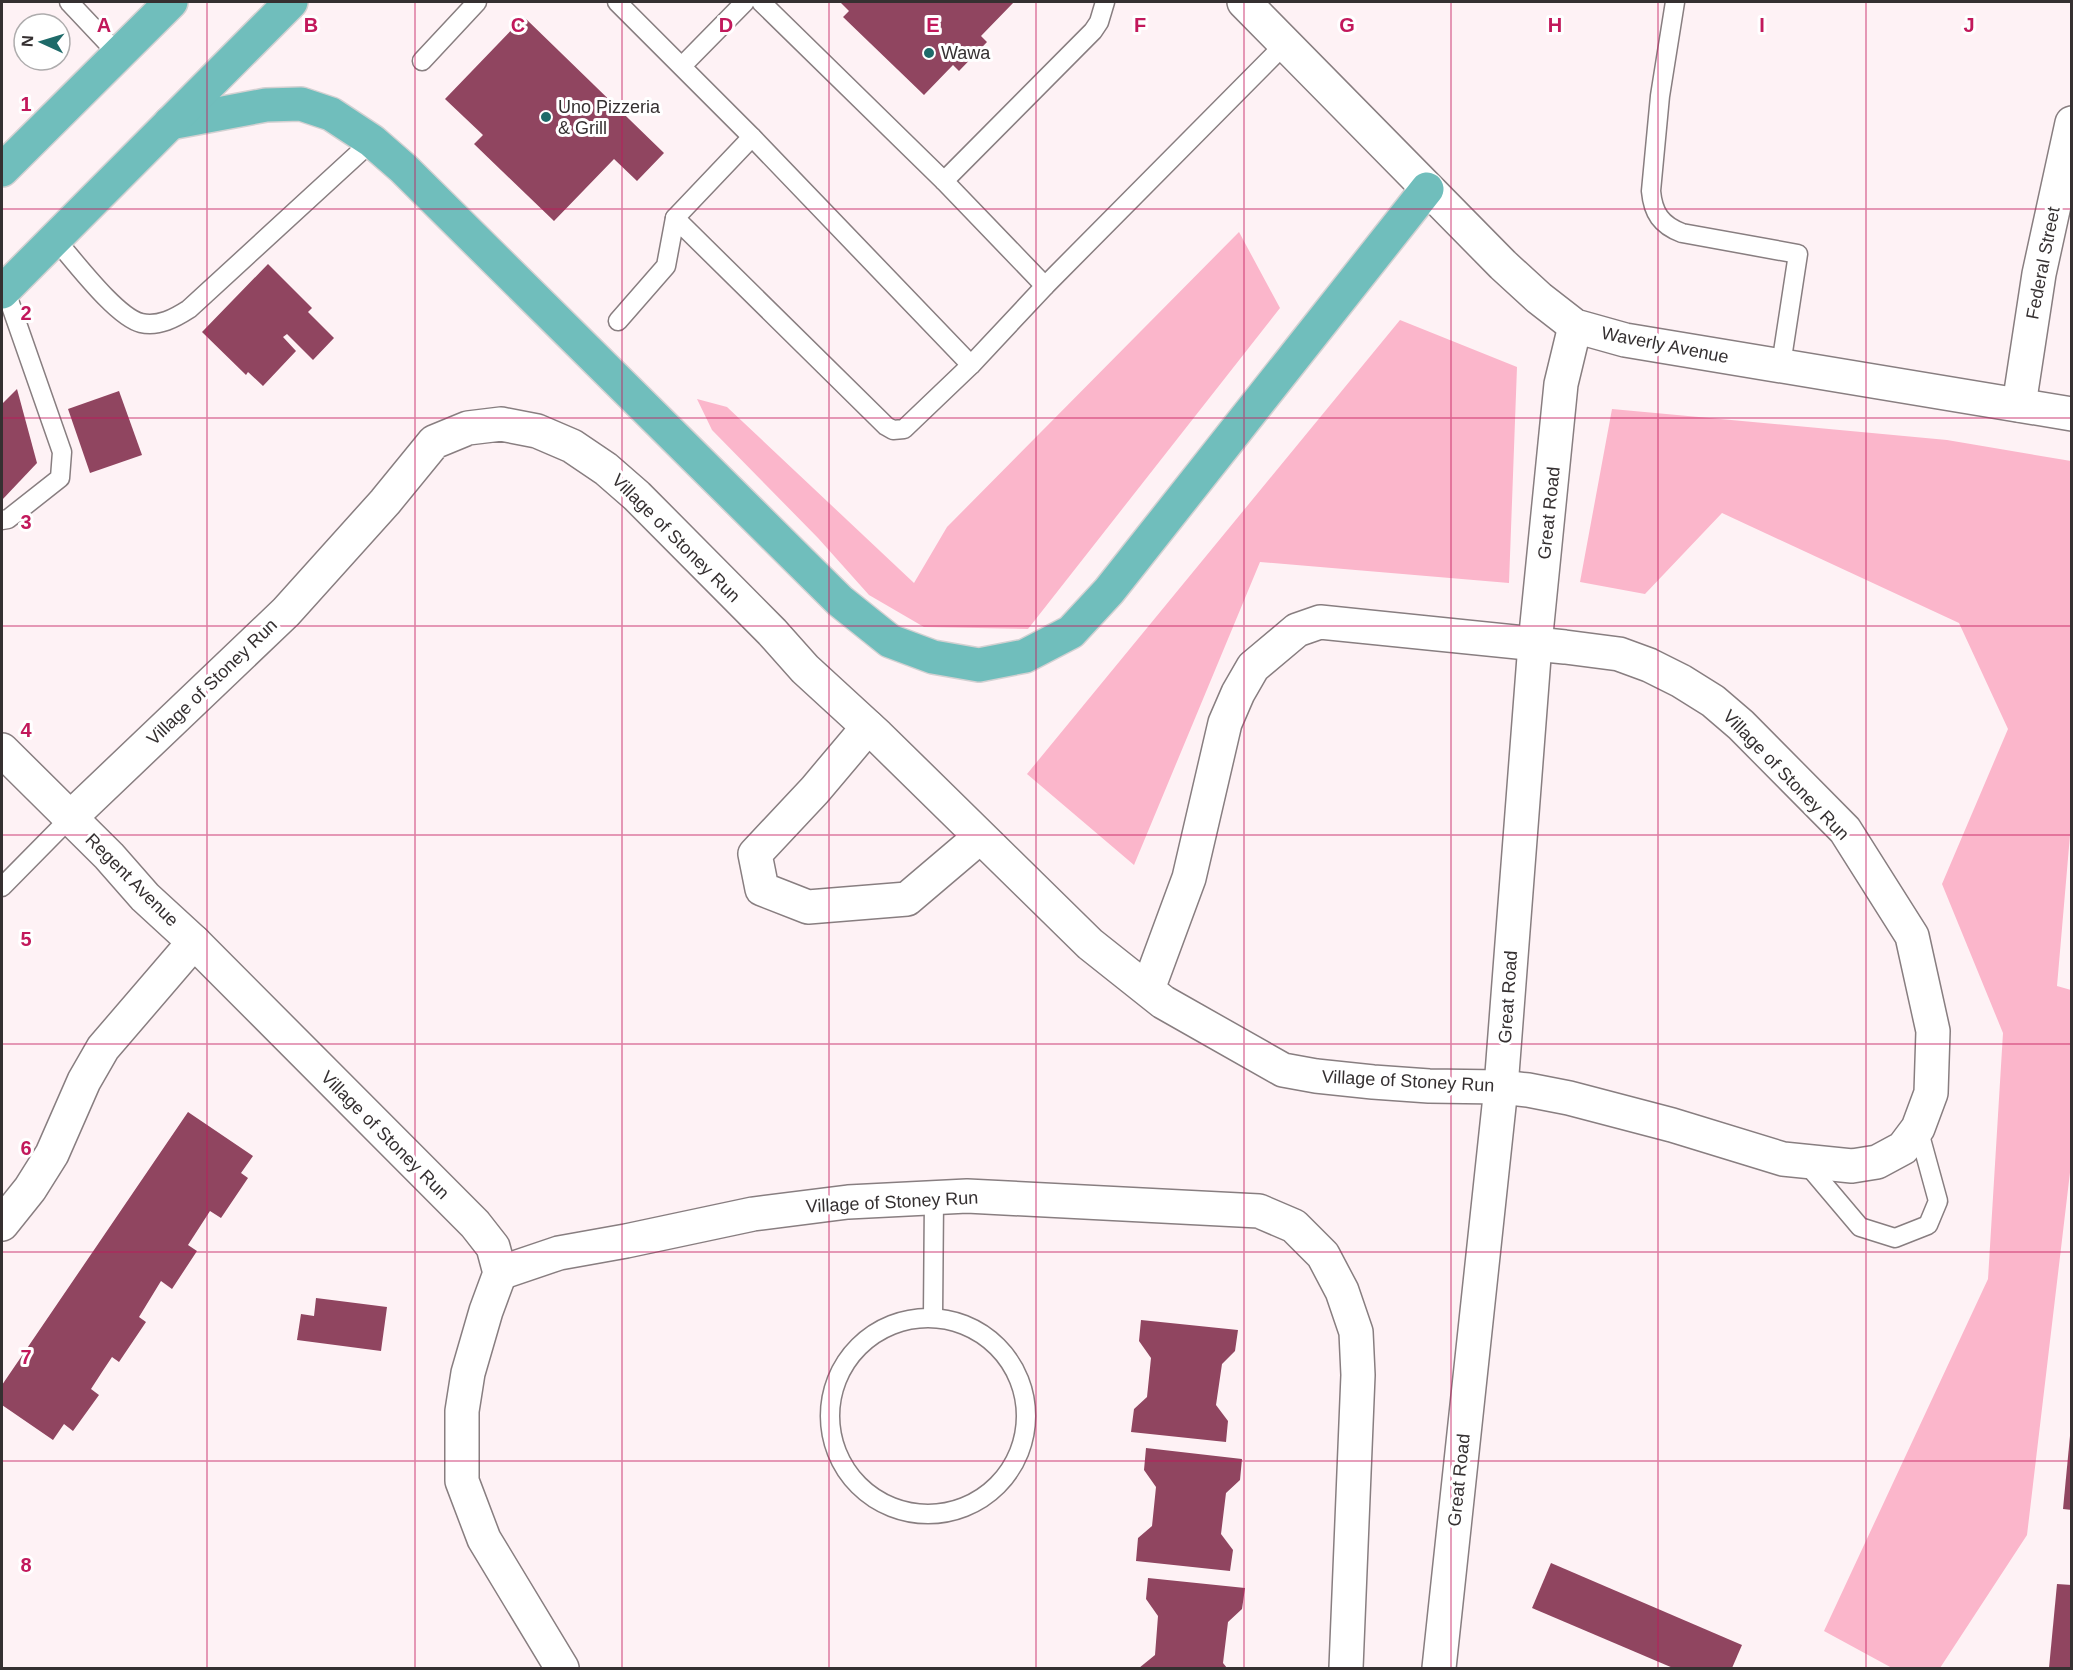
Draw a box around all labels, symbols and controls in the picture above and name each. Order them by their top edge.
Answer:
north arrow [12,12,72,72]
text: A [97,14,111,36]
text: B [304,14,318,36]
text: C [511,14,525,36]
text: D [719,14,733,36]
text: E [926,14,940,36]
text: F [1134,14,1146,36]
text: G [1339,14,1355,36]
text: H [1548,14,1562,36]
text: I [1759,14,1765,36]
text: J [1963,14,1975,36]
text: N [19,35,36,47]
place label: Wawa [941,43,991,63]
marker: Wawa [922,46,936,60]
text: 1 [20,93,32,115]
place label: Uno Pizzeria & Grill [558,97,661,138]
marker: Uno Pizzeria & Grill [539,110,553,124]
street label: Federal Street [2022,205,2064,321]
text: 2 [20,302,32,324]
street label: Waverly Avenue [1600,323,1730,367]
street label: Great Road [1534,466,1564,560]
street label: Village of Stoney Run [608,470,744,606]
text: 3 [20,511,32,533]
street label: Village of Stoney Run [143,615,281,749]
street label: Village of Stoney Run [1719,706,1853,844]
text: 4 [20,719,32,741]
street label: Regent Avenue [82,830,182,930]
text: 5 [20,928,32,950]
street label: Great Road [1495,950,1521,1044]
street label: Village of Stoney Run [1321,1066,1495,1096]
street label: Village of Stoney Run [317,1067,453,1203]
text: 6 [20,1137,32,1159]
street label: Village of Stoney Run [805,1187,979,1217]
text: 7 [20,1346,32,1368]
street label: Great Road [1444,1433,1474,1527]
text: 8 [20,1554,32,1576]

